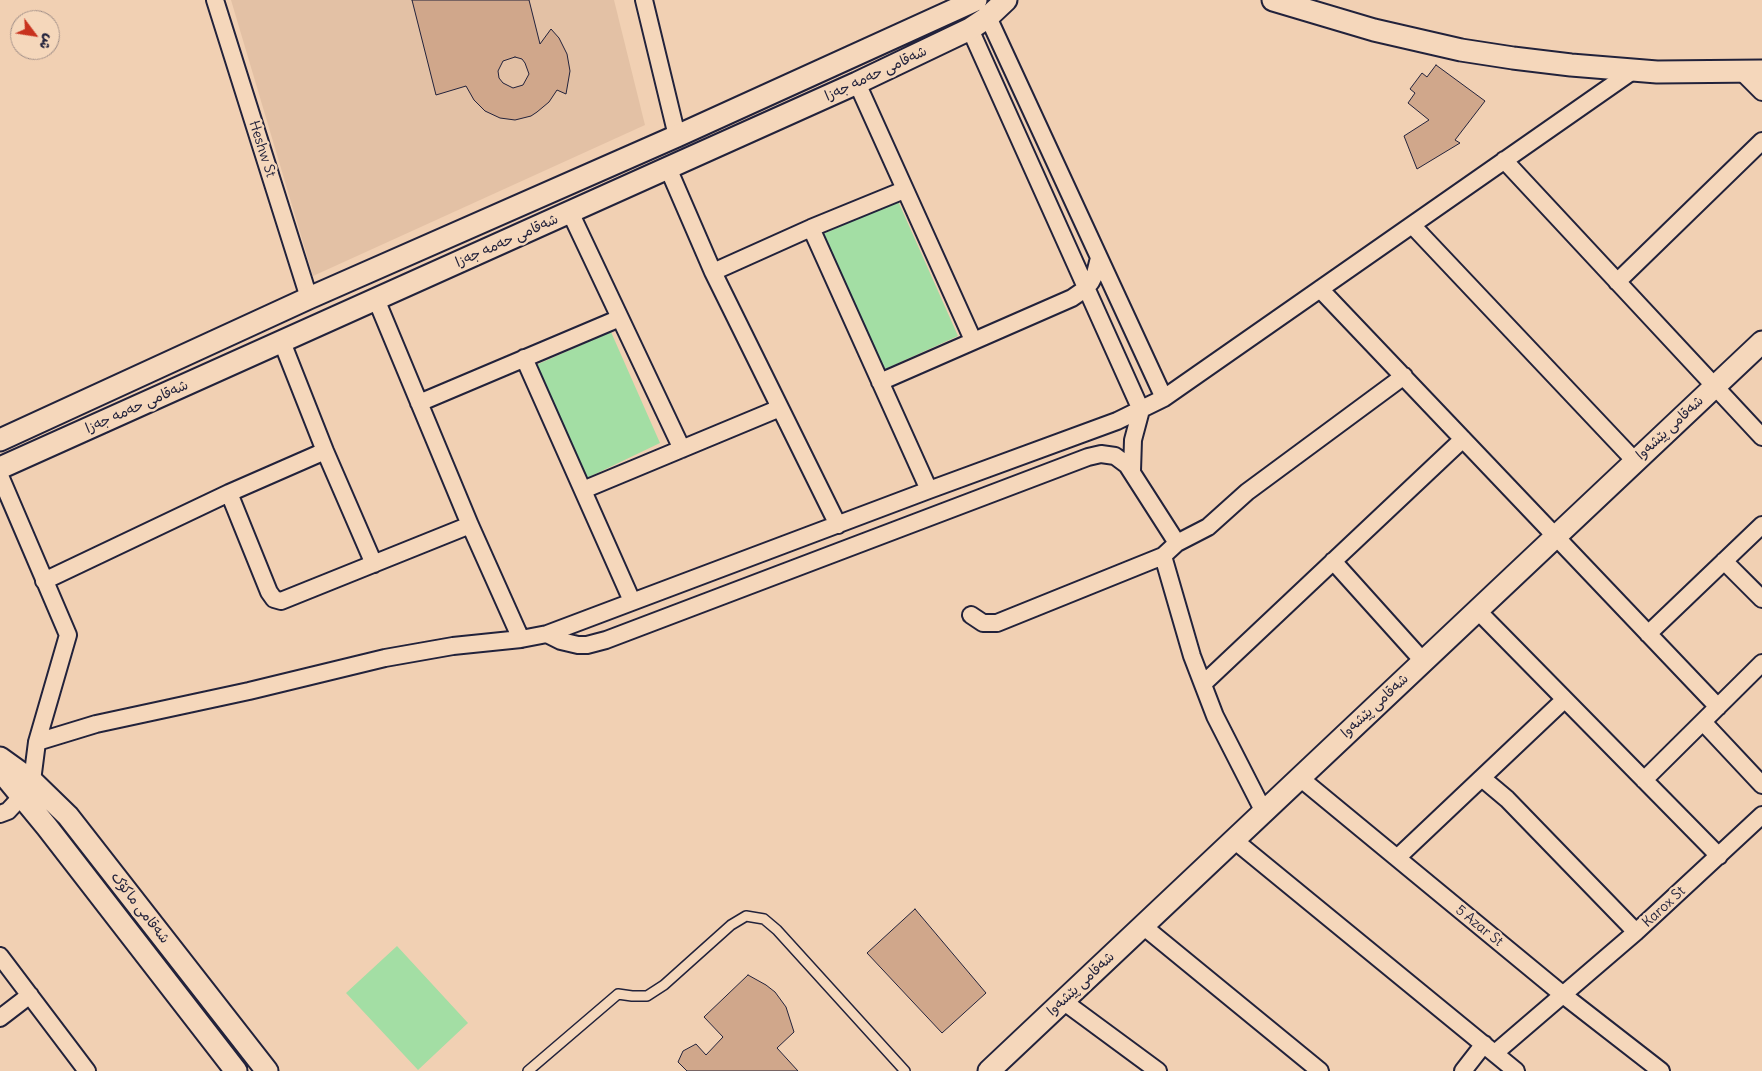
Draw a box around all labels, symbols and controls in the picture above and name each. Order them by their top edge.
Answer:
north arrow [10,10,60,60]
text: ش [35,31,59,53]
street label: شەقامی حەمە جەزا [822,43,930,105]
street label: Heshw St [245,119,279,179]
street label: شەقامی حەمە جەزا [453,211,561,271]
street label: شەقامی حەمە جەزا [83,377,191,437]
street label: شەقامی پێشەوا [1633,392,1707,464]
street label: شەقامی پێشەوا [1338,670,1412,742]
street label: شەقامی ماکۆک [107,869,173,947]
street label: Karox St [1639,883,1689,931]
street label: 5 Azar St [1452,902,1506,950]
street label: شەقامی پێشەوا [1044,948,1118,1020]

